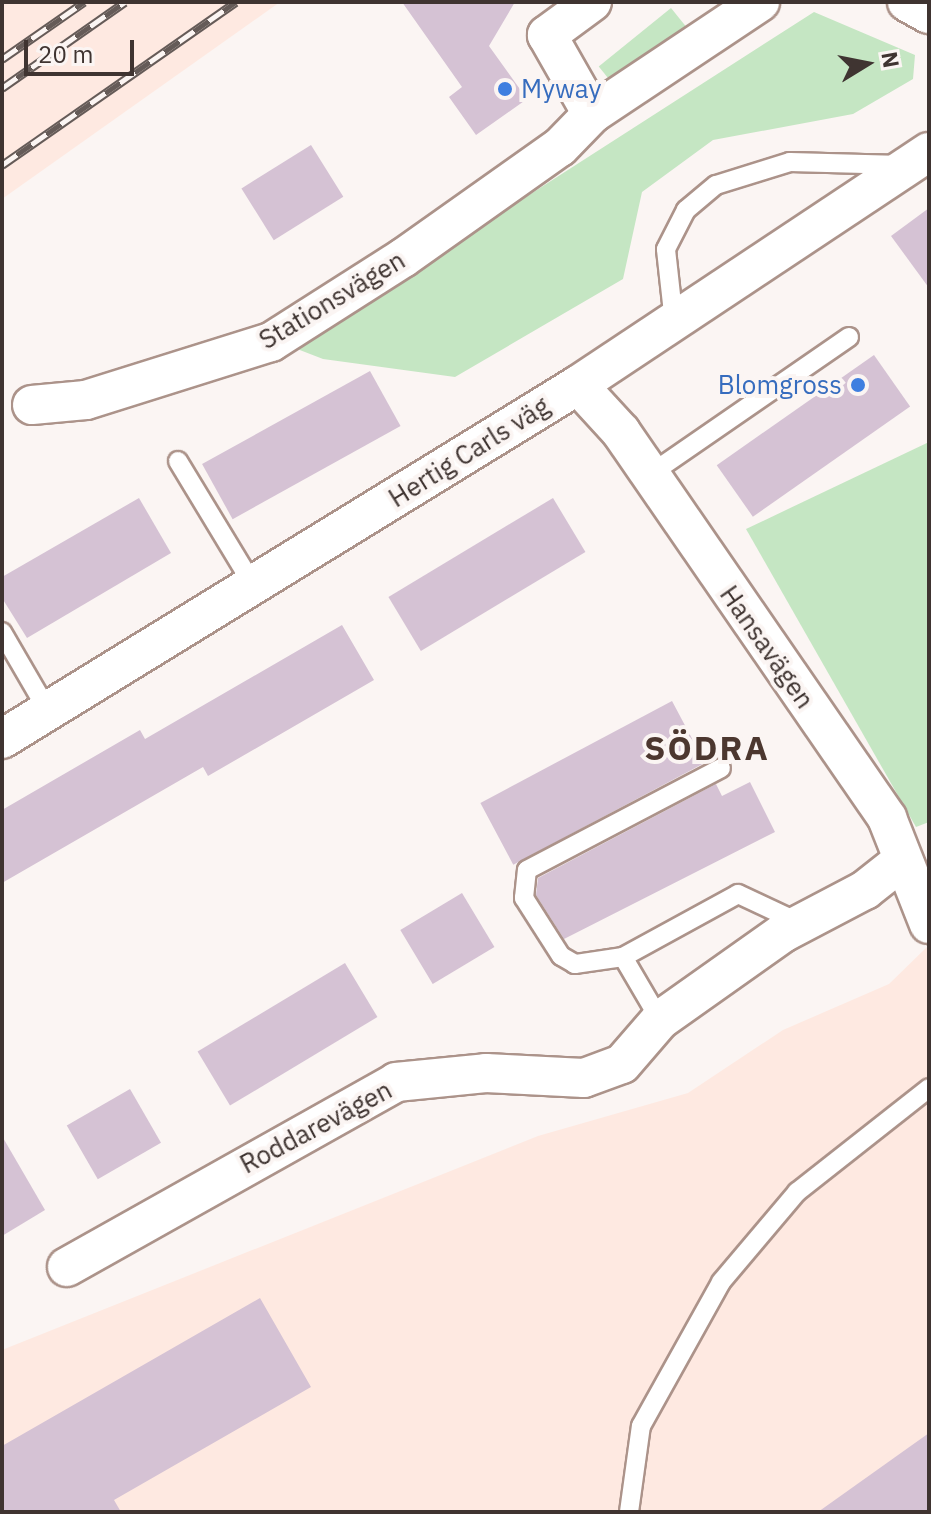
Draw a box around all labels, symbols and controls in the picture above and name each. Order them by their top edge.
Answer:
scale bar [28,24,138,74]
north arrow [827,24,907,104]
text: 20 m [38,38,93,70]
text: N [875,49,907,70]
place label: Myway [521,73,602,105]
marker: Myway [496,80,514,98]
street label: Stationsvägen [253,244,411,356]
place label: Blomgross [718,369,842,401]
marker: Blomgross [849,376,867,394]
street label: Hertig Carls väg [383,390,555,514]
street label: Hansavägen [713,580,821,714]
district label: SÖDRA [644,728,770,768]
street label: Roddarevägen [235,1074,397,1180]

